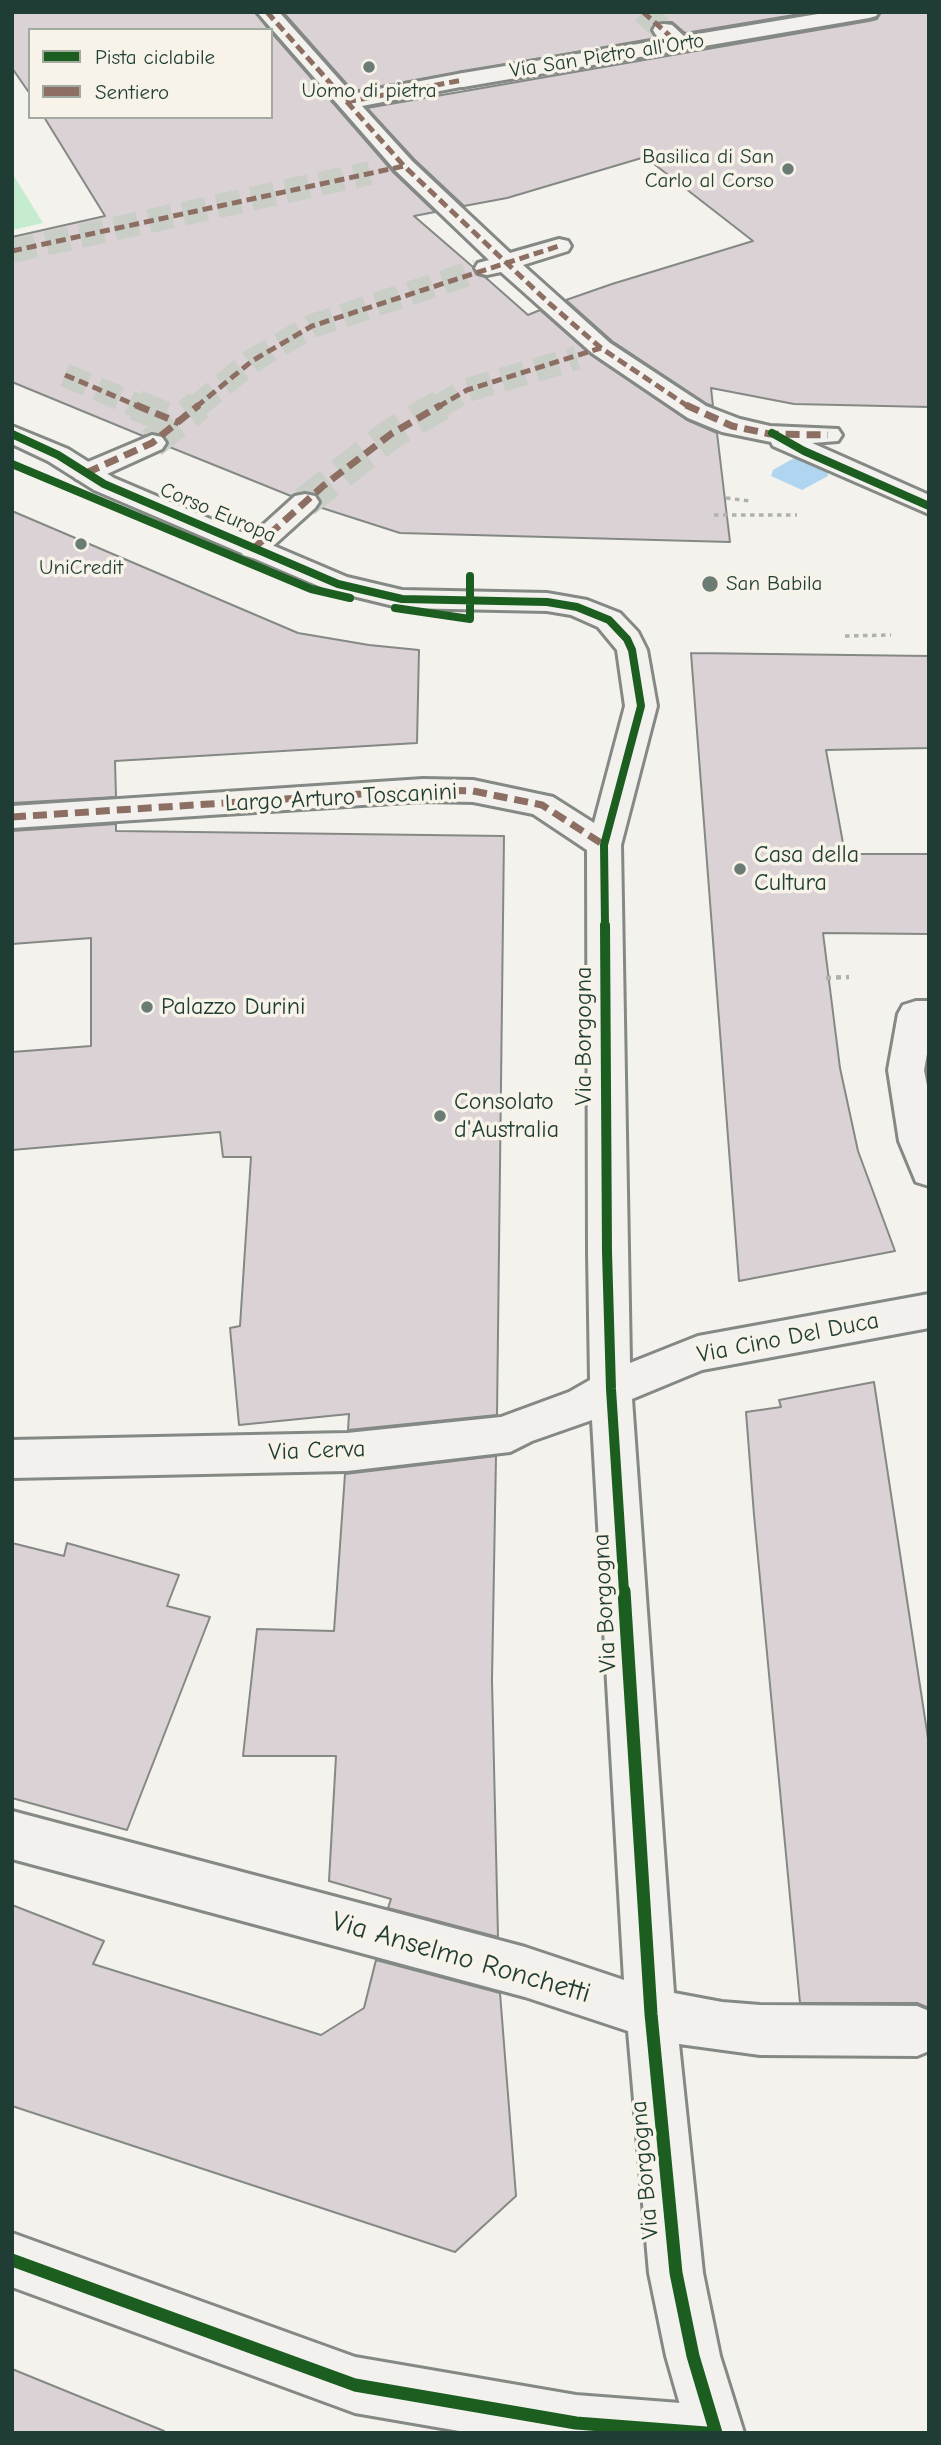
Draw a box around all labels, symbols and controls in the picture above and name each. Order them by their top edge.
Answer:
legend [28,28,273,119]
street label: Via San Pietro all'Orto [508,28,706,84]
text: Pista ciclabile [95,45,215,69]
marker: Uomo di pietra [361,59,377,75]
place label: Uomo di pietra [301,78,437,104]
text: Sentiero [95,80,169,104]
place label: Basilica di San Carlo al Corso [642,144,774,194]
marker: Basilica di San Carlo al Corso [780,161,796,177]
street label: Corso Europa [156,477,280,549]
marker: UniCredit [73,536,89,552]
place label: UniCredit [39,555,123,581]
place label: San Babila [726,571,822,597]
marker: San Babila [700,574,720,594]
street label: Largo Arturo Toscanini [224,778,458,818]
place label: Casa della Cultura [754,841,859,897]
marker: Casa della Cultura [732,861,748,877]
street label: Via Borgogna [570,967,598,1105]
place label: Palazzo Durini [161,993,306,1021]
marker: Palazzo Durini [139,999,155,1015]
place label: Consolato d'Australia [454,1088,559,1144]
marker: Consolato d'Australia [432,1108,448,1124]
street label: Via Cino Del Duca [695,1306,881,1370]
street label: Via Cerva [268,1435,366,1467]
street label: Via Borgogna [587,1533,623,1673]
street label: Via Anselmo Ronchetti [328,1905,594,2011]
street label: Via Borgogna [625,2100,665,2240]

